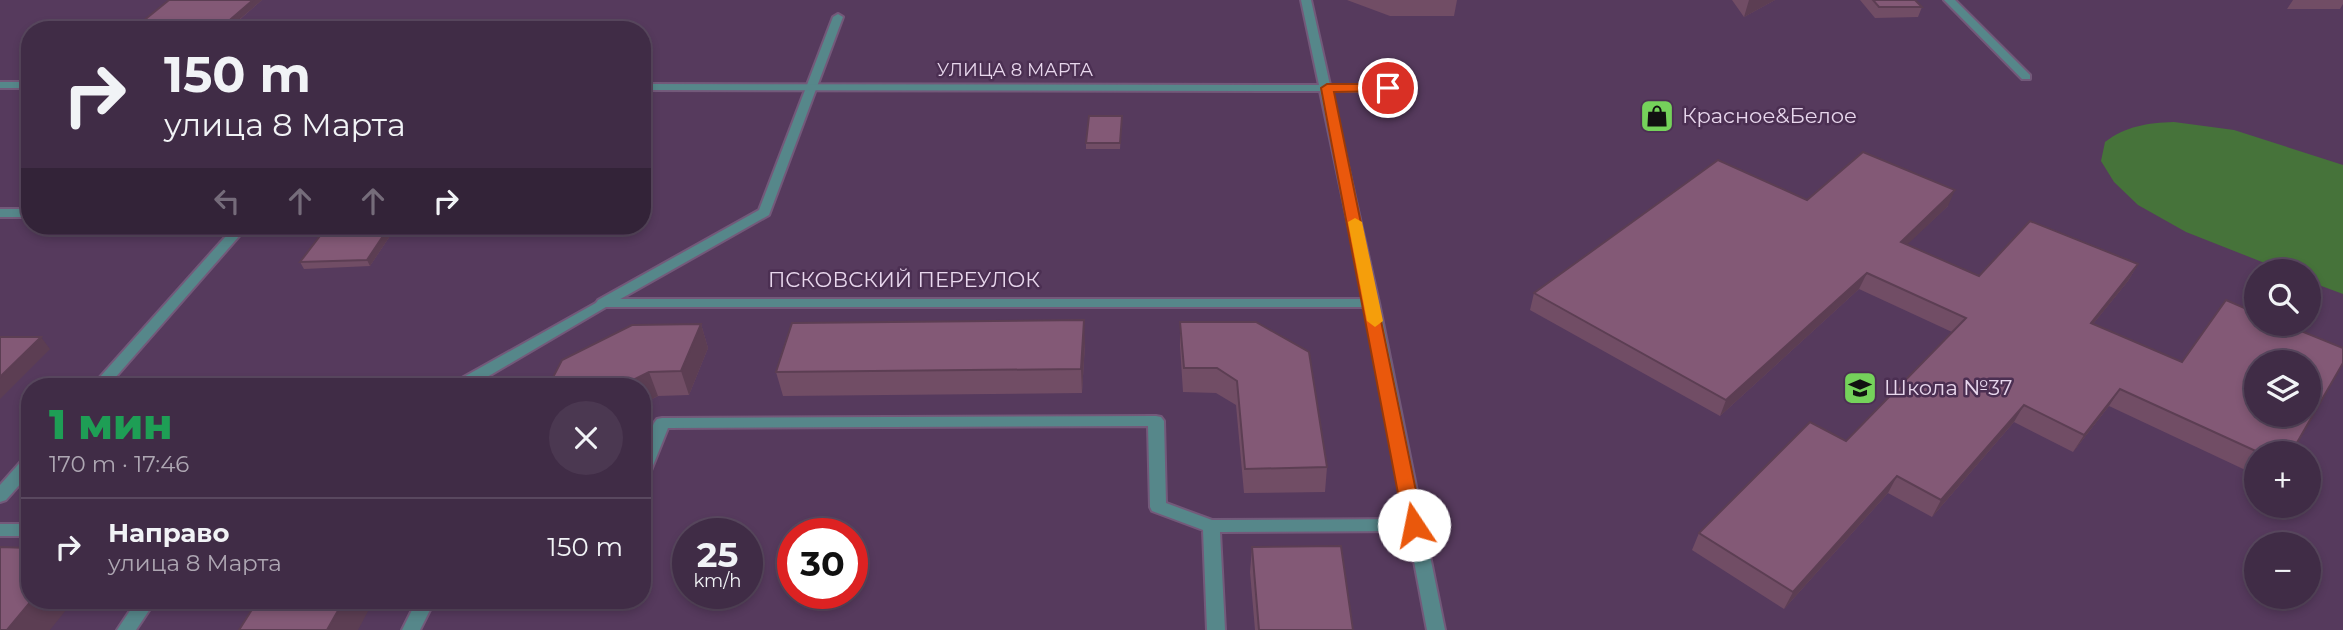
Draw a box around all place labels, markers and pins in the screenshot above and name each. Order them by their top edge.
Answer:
pin [1358,58,1418,118]
shop icon: Красное&Белое [1638,97,1676,135]
place label: Красное&Белое [1682,103,1857,128]
school or university icon: Школа №37 [1841,369,1879,407]
place label: Школа №37 [1884,375,2012,400]

